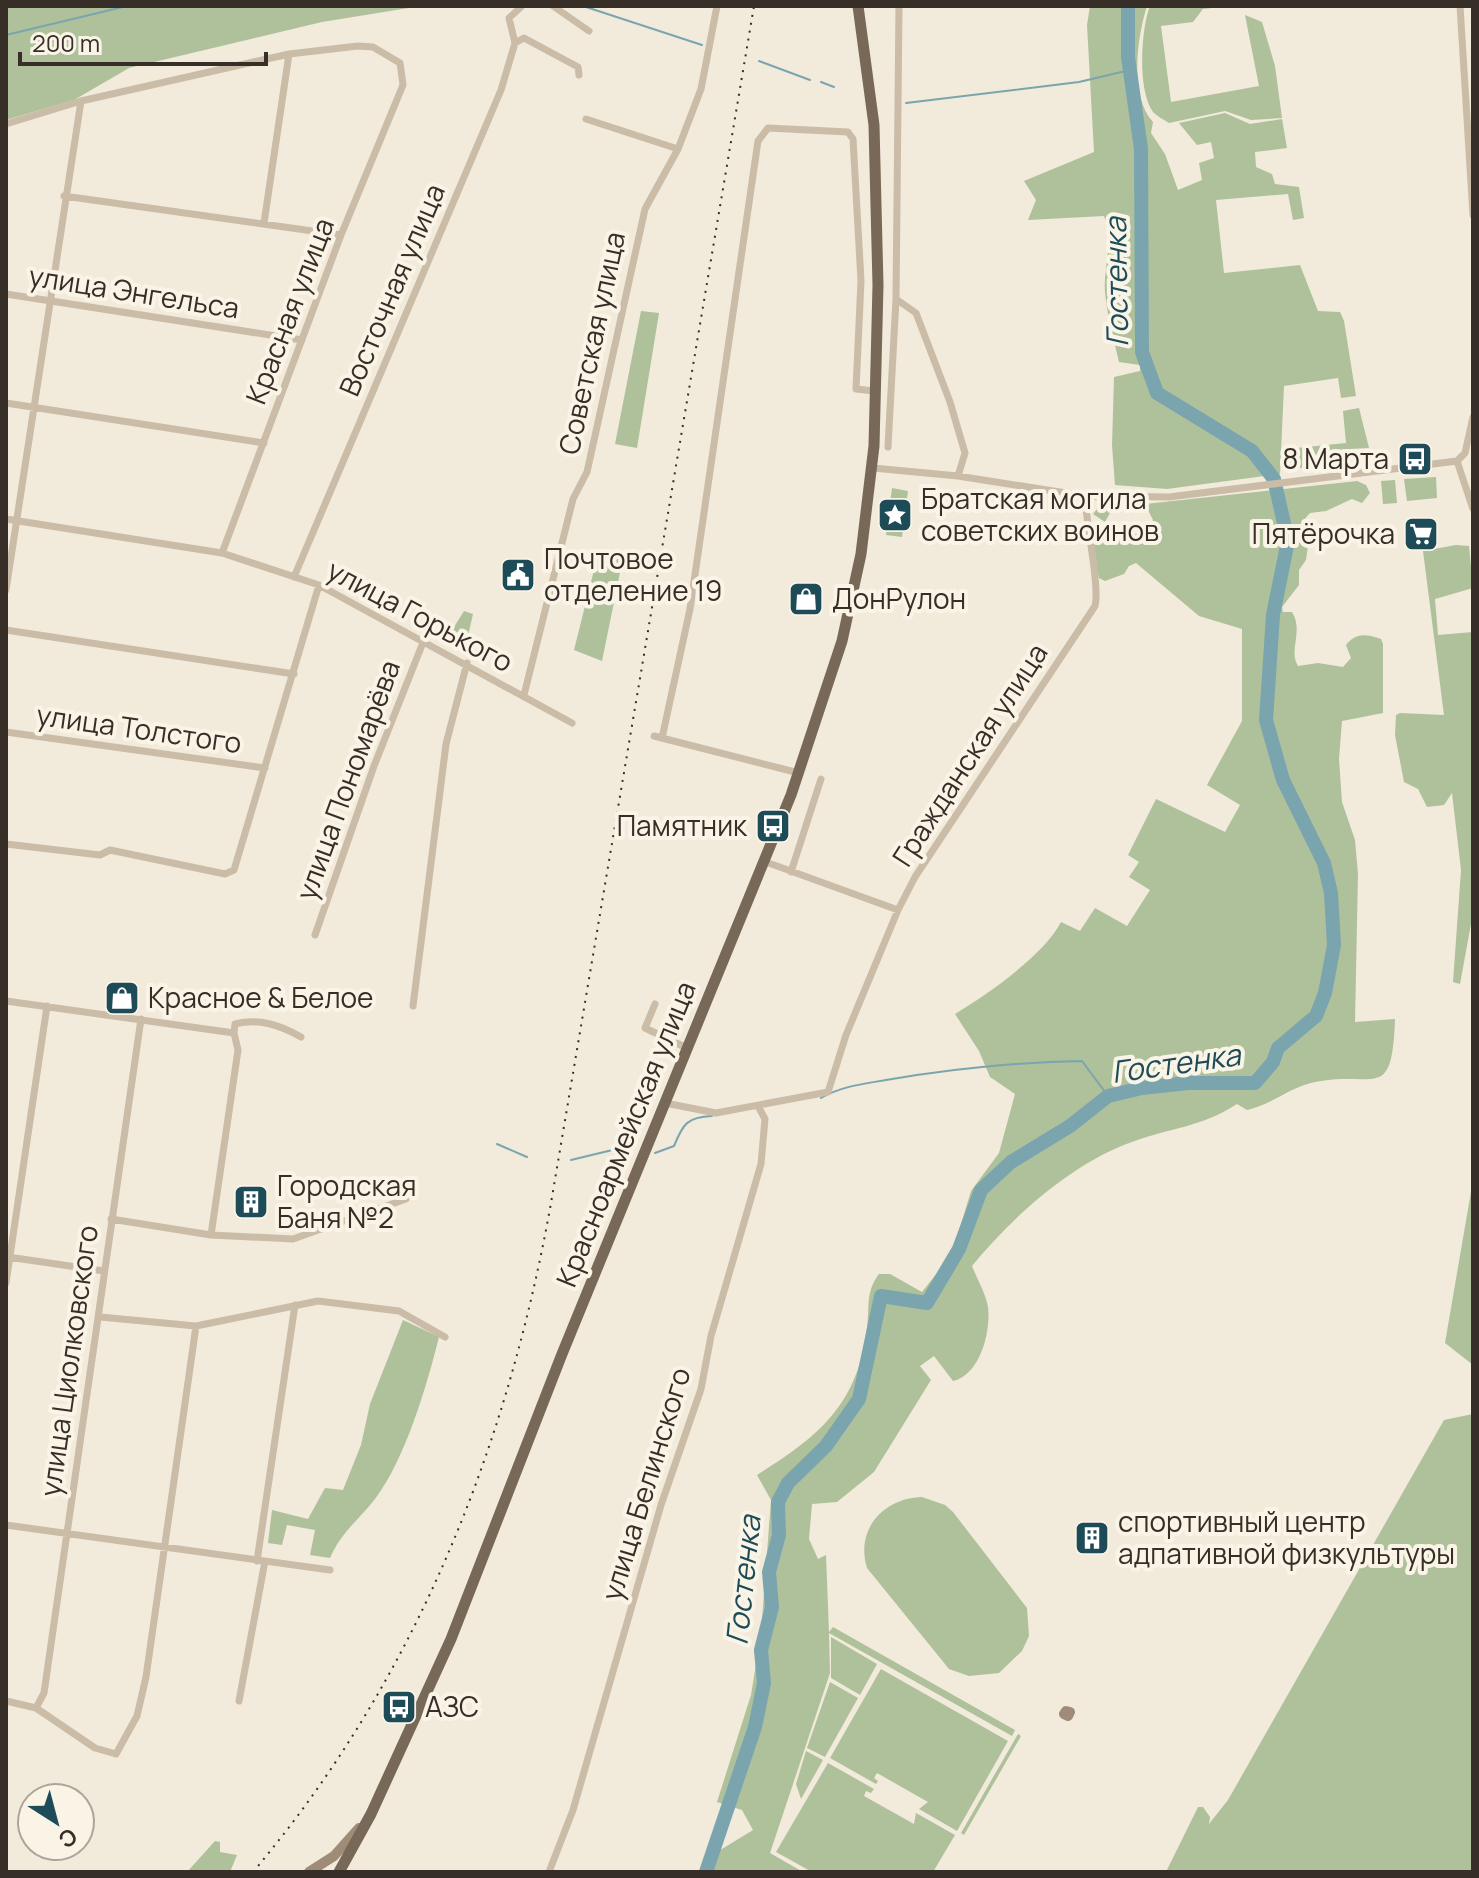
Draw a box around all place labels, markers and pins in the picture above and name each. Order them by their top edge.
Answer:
place label: 8 Марта [1282,439,1389,477]
bus stop icon: 8 Марта [1396,440,1434,478]
place label: Братская могила советских воинов [921,479,1159,549]
place icon: Братская могила советских воинов [876,496,914,534]
place label: Пятёрочка [1252,514,1395,552]
supermarket icon: Пятёрочка [1402,515,1440,553]
place label: Почтовое отделение 19 [544,539,722,609]
public building icon: Почтовое отделение 19 [499,556,537,594]
place label: ДонРулон [832,579,966,617]
shop icon: ДонРулон [787,580,825,618]
place label: Памятник [617,806,748,844]
bus stop icon: Памятник [754,807,792,845]
place label: Красное & Белое [148,978,373,1016]
shop icon: Красное & Белое [103,979,141,1017]
place label: Городская Баня №2 [277,1166,416,1236]
building icon: Городская Баня №2 [232,1183,270,1221]
place label: спортивный центр адпативной физкультуры [1118,1502,1455,1572]
building icon: спортивный центр адпативной физкультуры [1073,1519,1111,1557]
place label: АЗС [425,1687,479,1725]
bus stop icon: АЗС [380,1688,418,1726]

